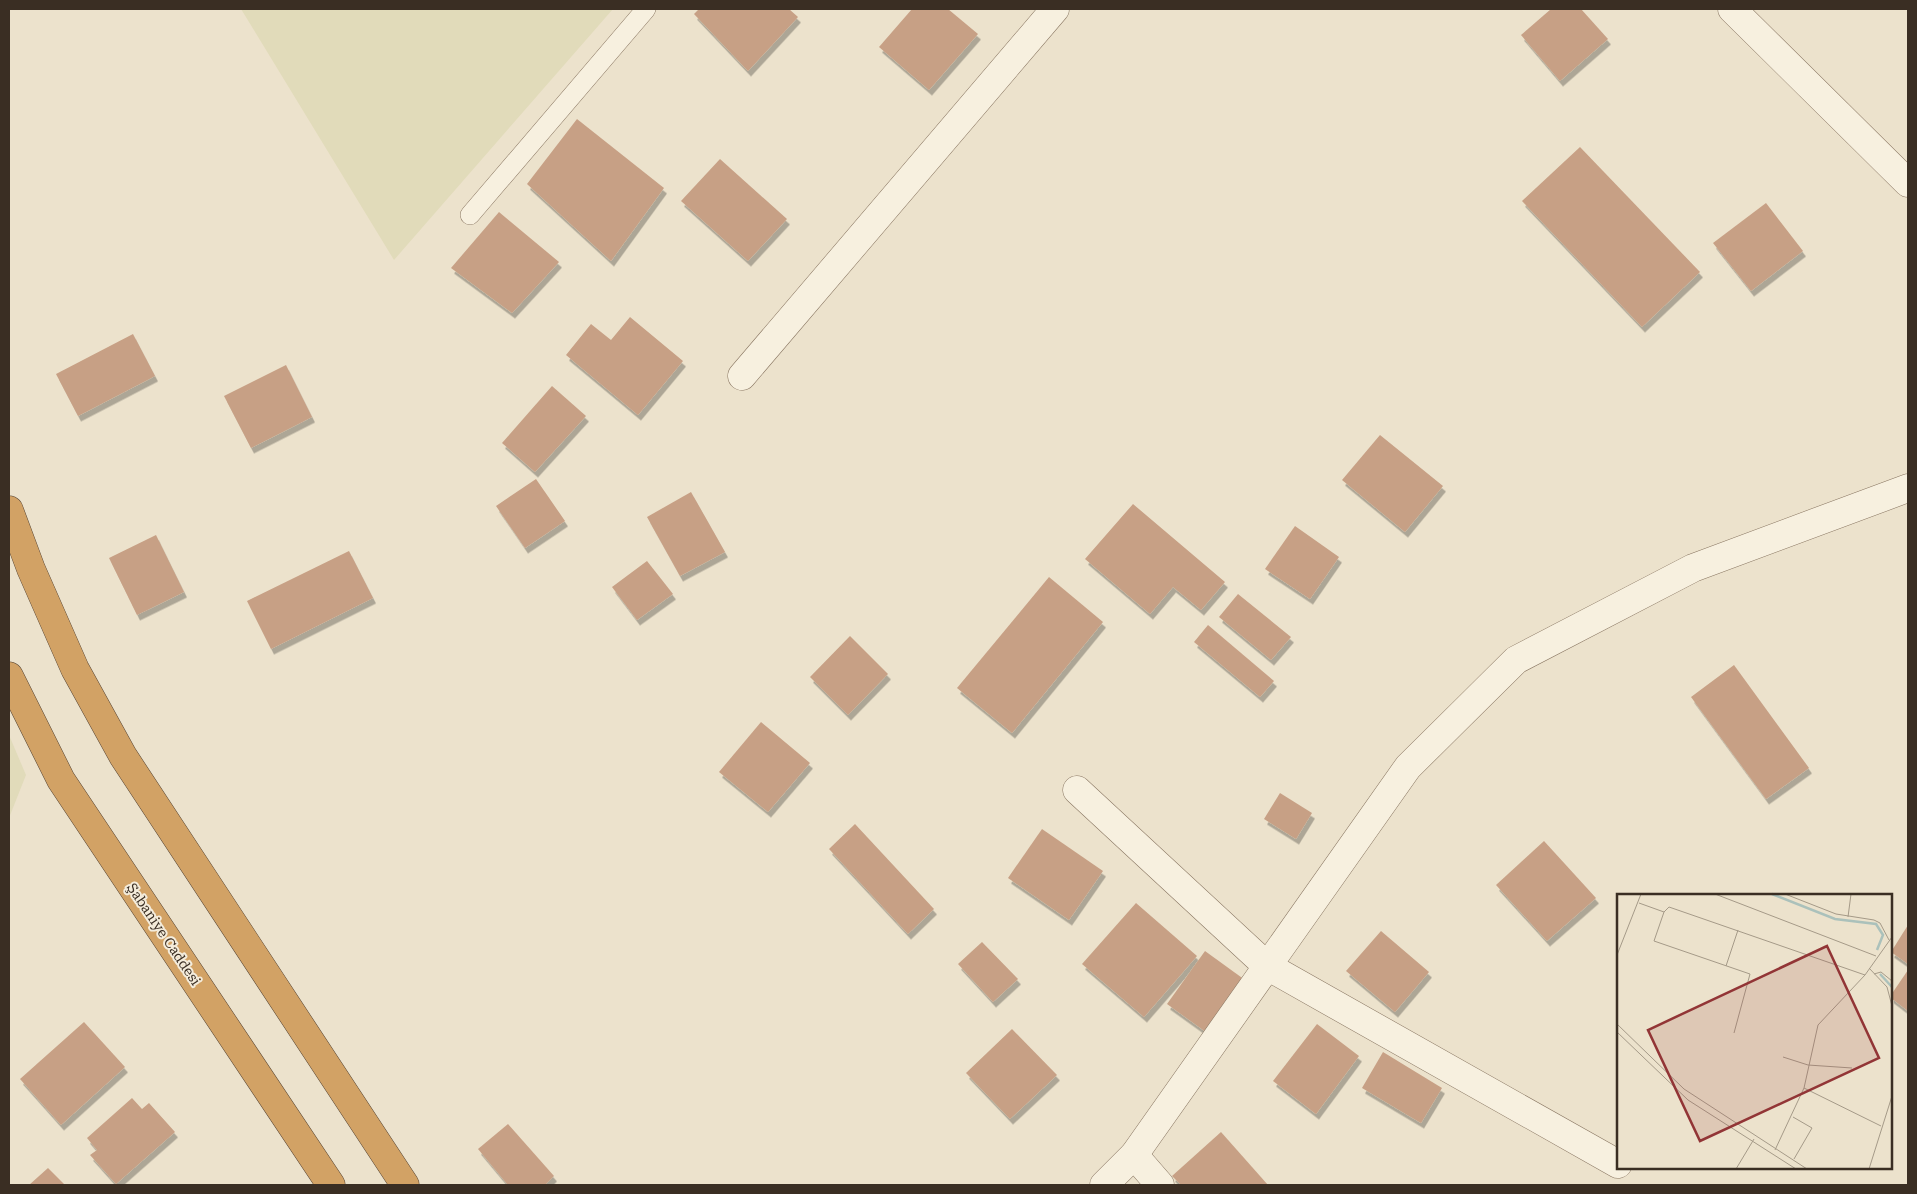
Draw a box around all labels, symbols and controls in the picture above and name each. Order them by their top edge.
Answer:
street label: Şabaniye Caddesi [124,880,204,989]
inset map [1617,894,1892,1169]

